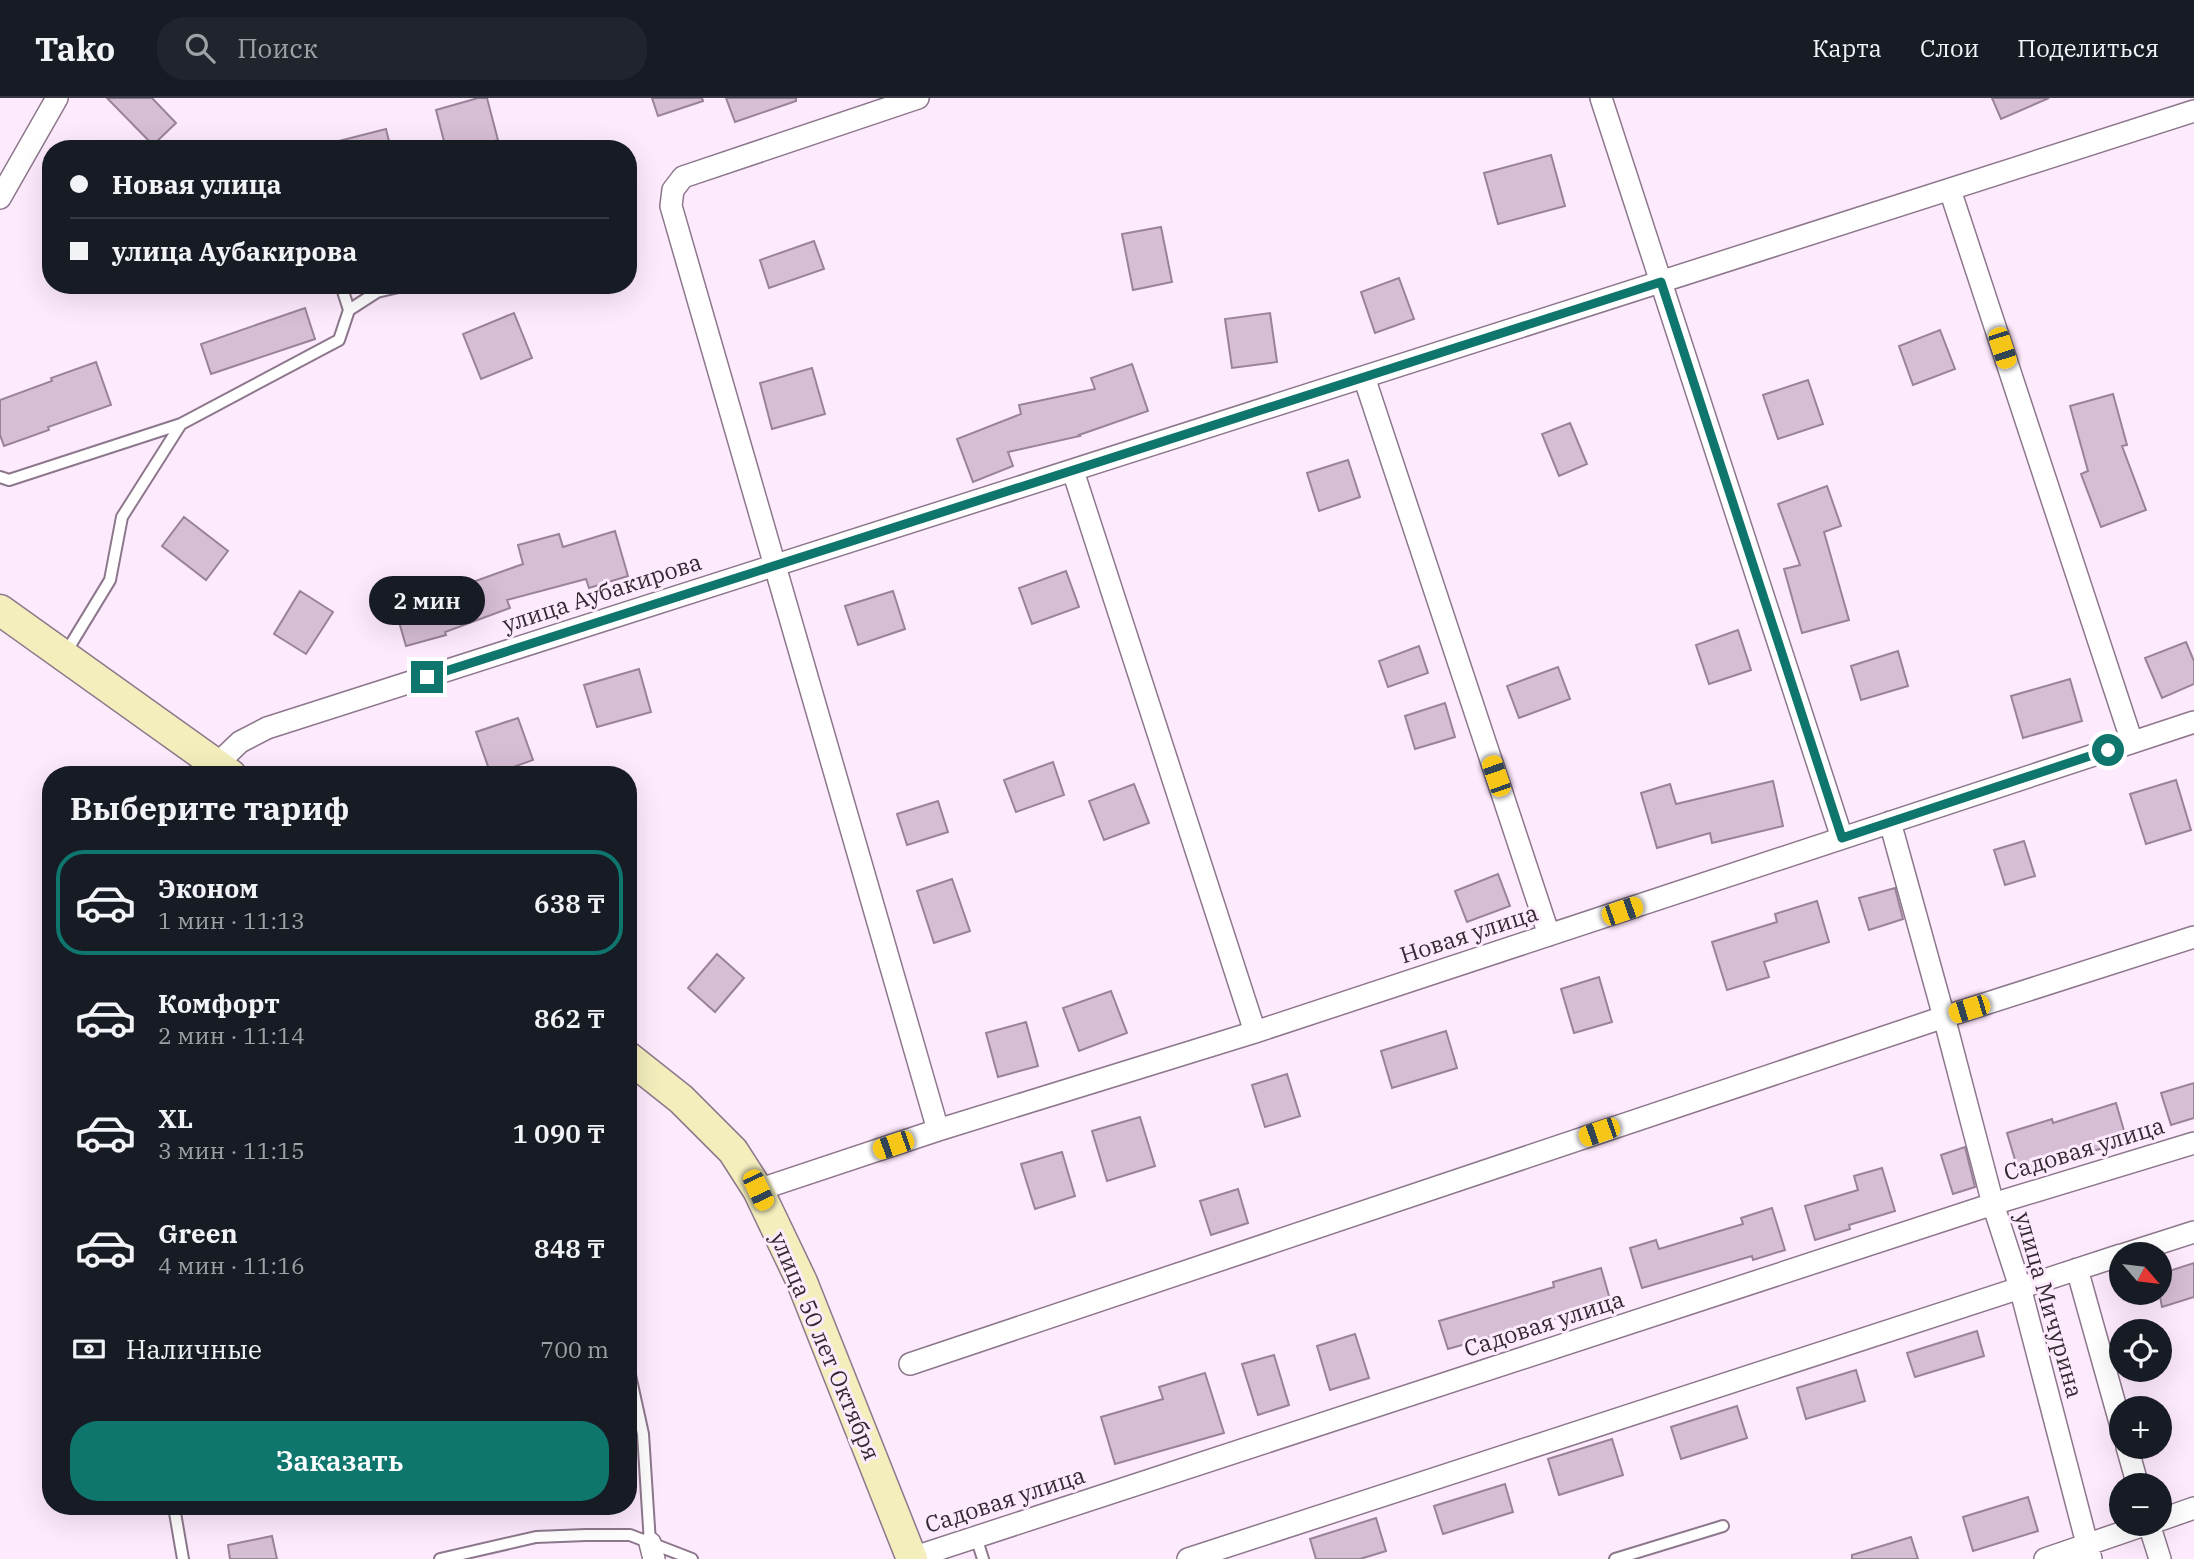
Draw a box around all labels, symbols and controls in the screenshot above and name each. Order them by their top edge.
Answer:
search box [157,17,647,80]
text: Tako [35,27,115,70]
icon: search [181,29,219,67]
text: Поиск [237,31,318,65]
text: Карта [1812,32,1882,64]
text: Слои [1920,32,1979,64]
text: Поделиться [2017,32,2159,64]
text: Новая улица [112,167,282,201]
text: улица Аубакирова [112,234,357,268]
car [1986,325,2019,371]
street label: улица Аубакирова [498,546,705,638]
callout: 2 мин [369,575,485,624]
text: 2 мин [393,585,461,615]
route end [411,661,443,693]
route start [2092,734,2124,766]
car [1480,753,1513,799]
text: Выберите тариф [70,787,350,829]
icon: car [74,871,137,934]
text: Эконом [158,871,259,905]
text: 638 ₸ [534,886,605,920]
car [1599,894,1646,928]
street label: Новая улица [1396,897,1541,969]
text: 1 мин · 11:13 [158,905,305,935]
icon: car [74,986,137,1049]
text: Комфорт [158,986,280,1020]
car [1946,993,1993,1025]
text: 862 ₸ [534,1001,605,1035]
text: 2 мин · 11:14 [158,1020,305,1050]
icon: car [74,1101,137,1164]
text: XL [158,1101,193,1135]
street label: Садовая улица [2000,1109,2168,1187]
car [1576,1115,1623,1149]
text: 1 090 ₸ [512,1116,605,1150]
car [870,1128,917,1162]
text: 3 мин · 11:15 [158,1135,305,1165]
car [740,1167,777,1213]
street label: улица Мичурина [2009,1208,2091,1401]
icon: car [74,1216,137,1279]
text: Green [158,1216,238,1250]
street label: улица 50 лет Октября [764,1227,888,1464]
text: 848 ₸ [534,1231,605,1265]
north arrow [2109,1242,2172,1306]
map controls [2109,1242,2172,1536]
text: 4 мин · 11:16 [158,1250,305,1280]
street label: Садовая улица [1460,1283,1627,1363]
button: locate [2109,1319,2172,1382]
icon: cash [70,1330,108,1368]
text: Наличные [126,1332,262,1366]
text: 700 m [540,1334,609,1364]
button: + [2109,1396,2172,1459]
button: Заказать [70,1421,609,1501]
street label: Садовая улица [921,1459,1088,1539]
button: − [2109,1473,2172,1536]

